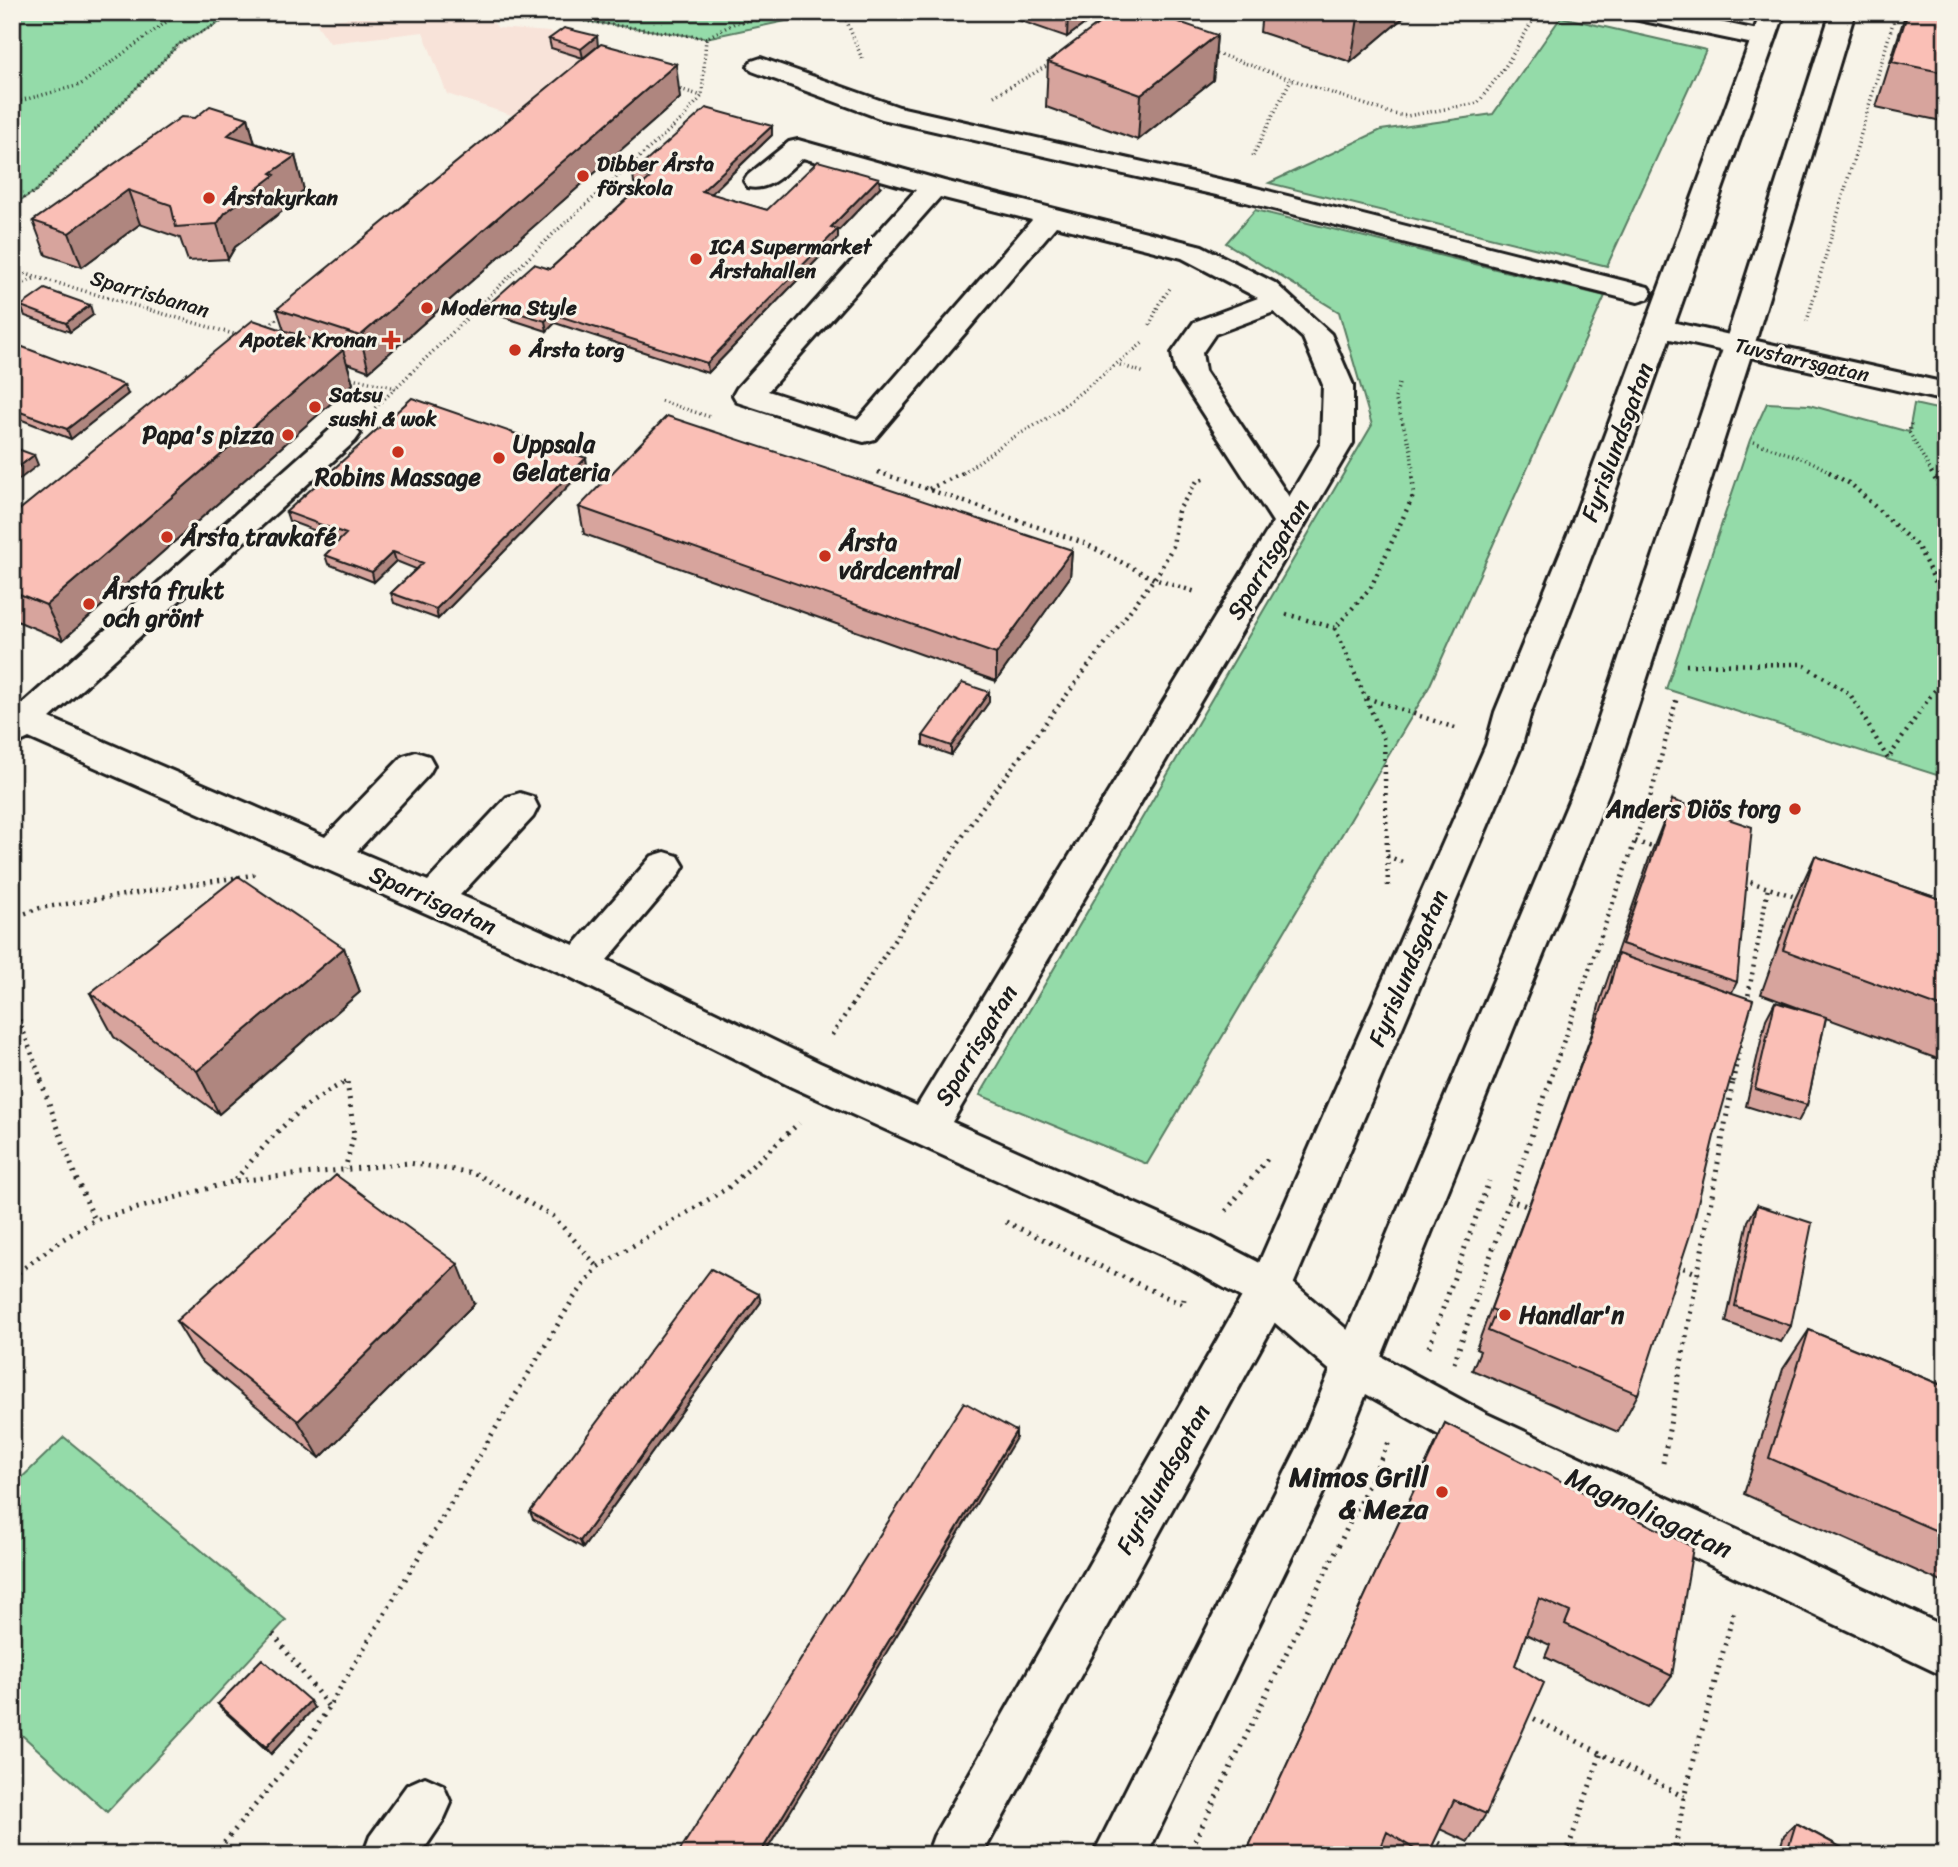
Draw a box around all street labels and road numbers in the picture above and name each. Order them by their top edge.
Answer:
street label: Sparrisbanan [86,259,214,329]
street label: Tuvstarrsgatan [1731,326,1873,394]
street label: Fyrislundsgatan [1569,356,1665,528]
street label: Sparrisgatan [1215,490,1321,628]
street label: Sparrisgatan [362,853,504,947]
street label: Fyrislundsgatan [1356,883,1460,1053]
street label: Sparrisgatan [923,976,1029,1114]
street label: Fyrislundsgatan [1104,1396,1222,1562]
street label: Magnoliagatan [1557,1453,1741,1573]

